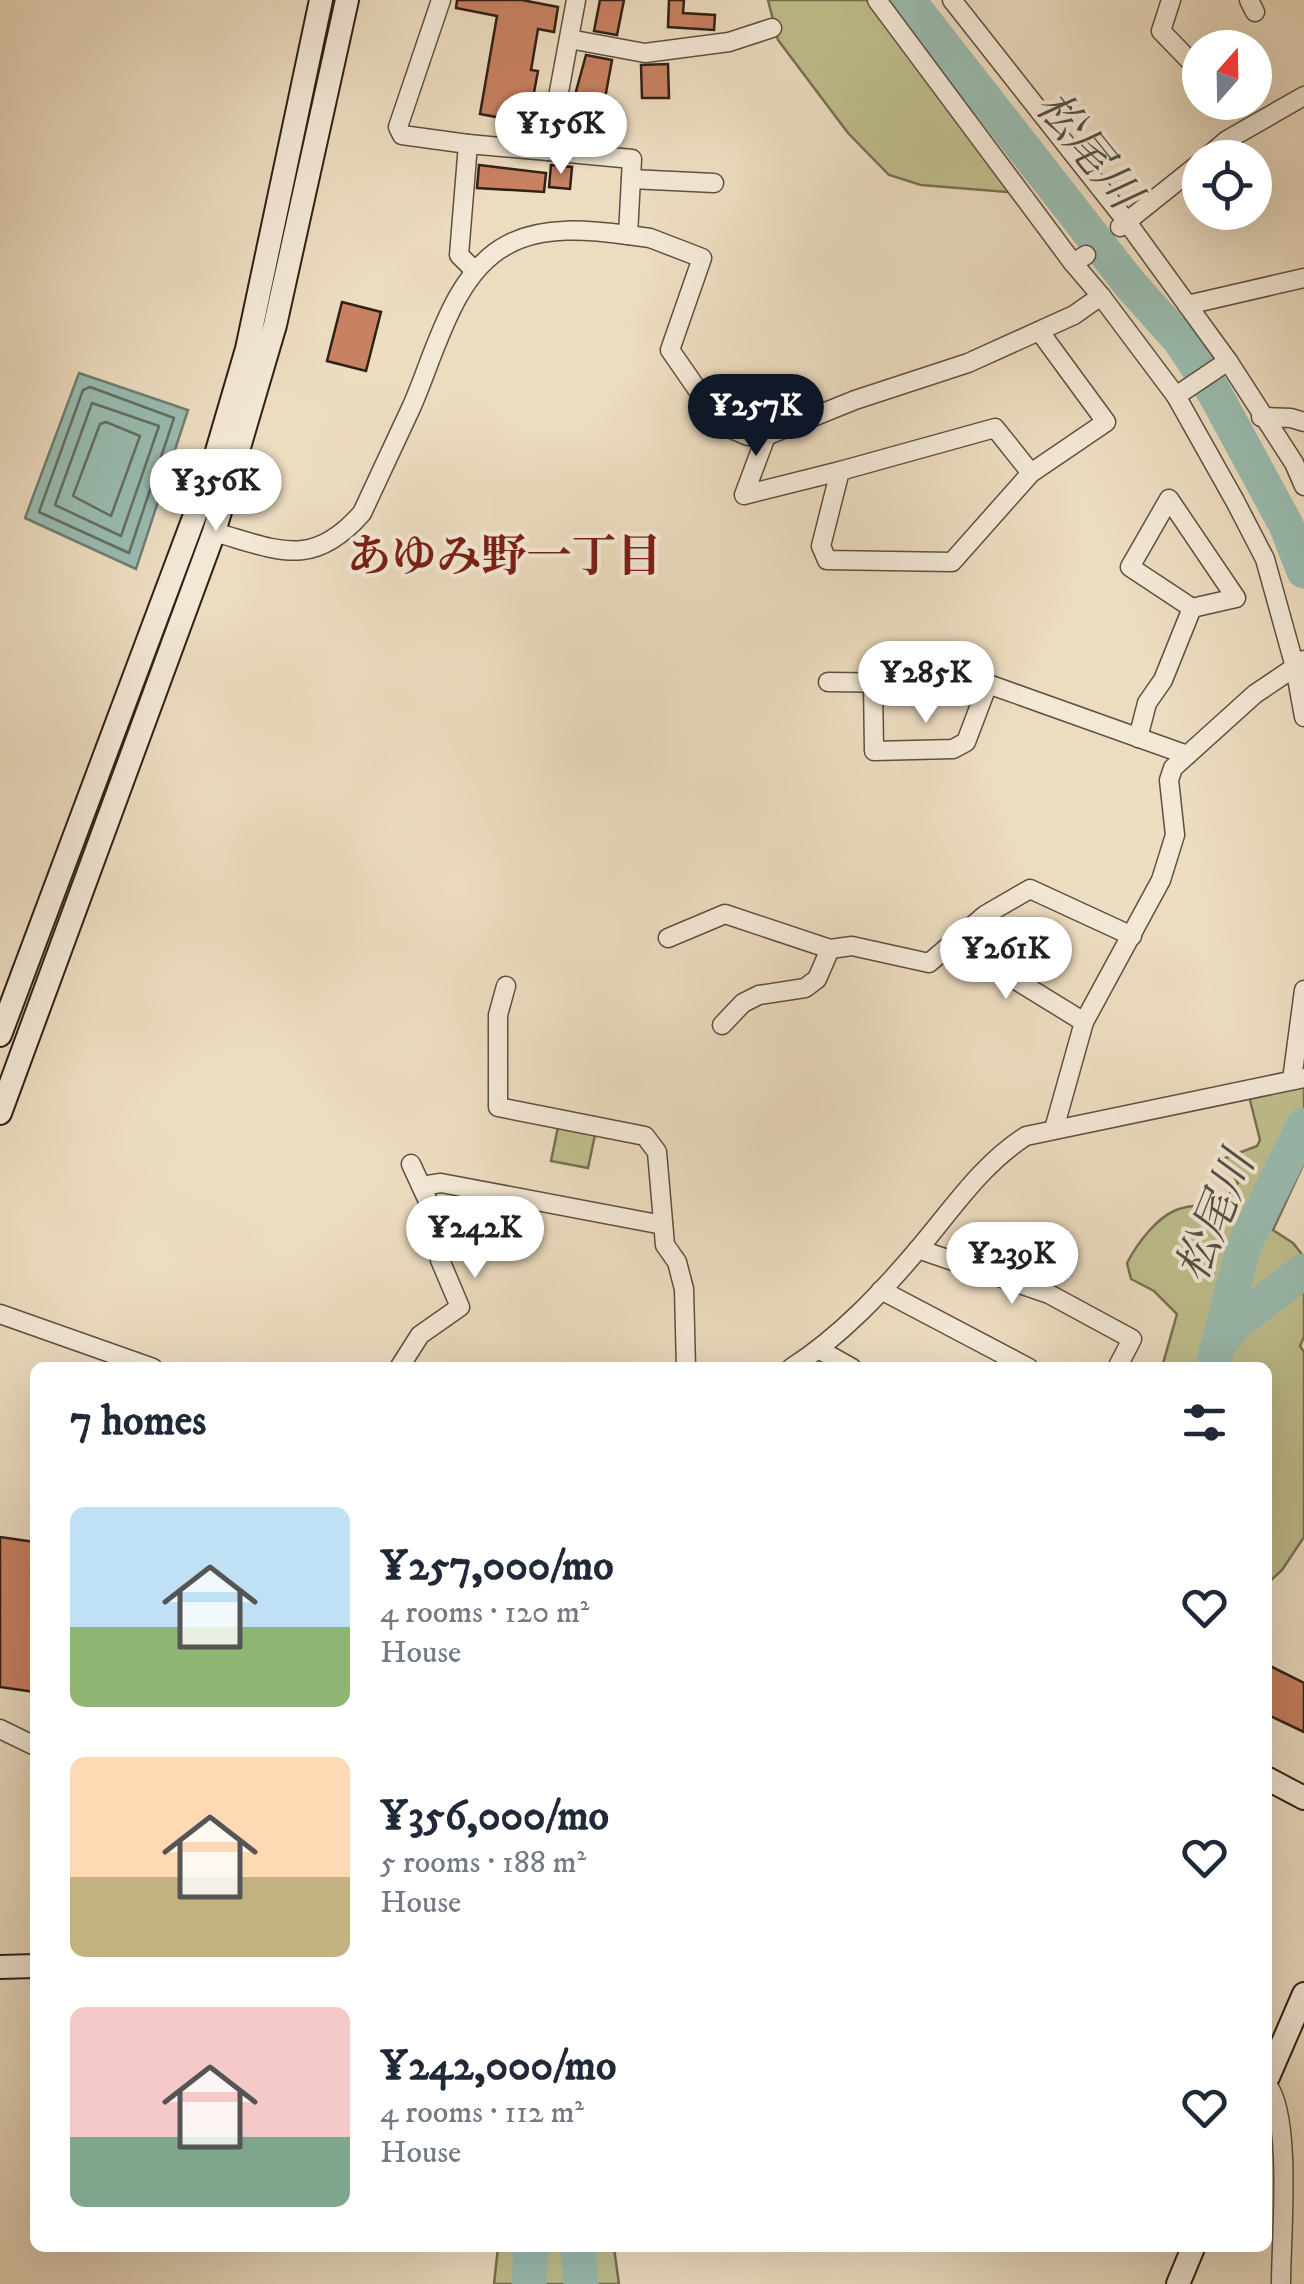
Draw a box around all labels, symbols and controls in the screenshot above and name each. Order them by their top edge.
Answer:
north arrow [1182,30,1272,120]
map controls [1182,30,1272,230]
water label: 松尾川 [1022,81,1154,225]
pin: ¥156K [491,92,631,177]
text: ¥156K [517,104,605,144]
button: locate [1182,140,1272,230]
pin: ¥257K [686,374,826,459]
text: ¥257K [710,386,802,426]
pin: ¥356K [146,449,286,534]
text: ¥356K [172,461,260,501]
district label: あゆみ野一丁目 [346,530,662,586]
pin: ¥285K [856,641,996,726]
text: ¥285K [880,653,972,693]
pin: ¥261K [936,917,1076,1002]
text: ¥261K [962,929,1050,969]
water label: 松尾川 [1166,1139,1270,1290]
pin: ¥242K [405,1196,545,1281]
text: ¥242K [428,1208,522,1248]
pin: ¥239K [942,1222,1082,1307]
text: ¥239K [968,1234,1056,1274]
icon: filters [1177,1395,1232,1450]
text: 7 homes [70,1396,206,1448]
text: ¥257,000/mo [380,1541,614,1593]
icon: home [150,1547,270,1667]
icon: heart [1177,1580,1232,1635]
text: 4 rooms · 120 m² [380,1593,589,1633]
text: House [380,1633,461,1673]
text: ¥356,000/mo [380,1791,609,1843]
icon: home [150,1797,270,1917]
icon: heart [1177,1830,1232,1885]
text: 5 rooms · 188 m² [380,1843,586,1883]
text: House [380,1883,461,1923]
text: ¥242,000/mo [380,2041,616,2093]
icon: home [150,2047,270,2167]
icon: heart [1177,2080,1232,2135]
text: 4 rooms · 112 m² [380,2093,584,2133]
text: House [380,2133,461,2173]

